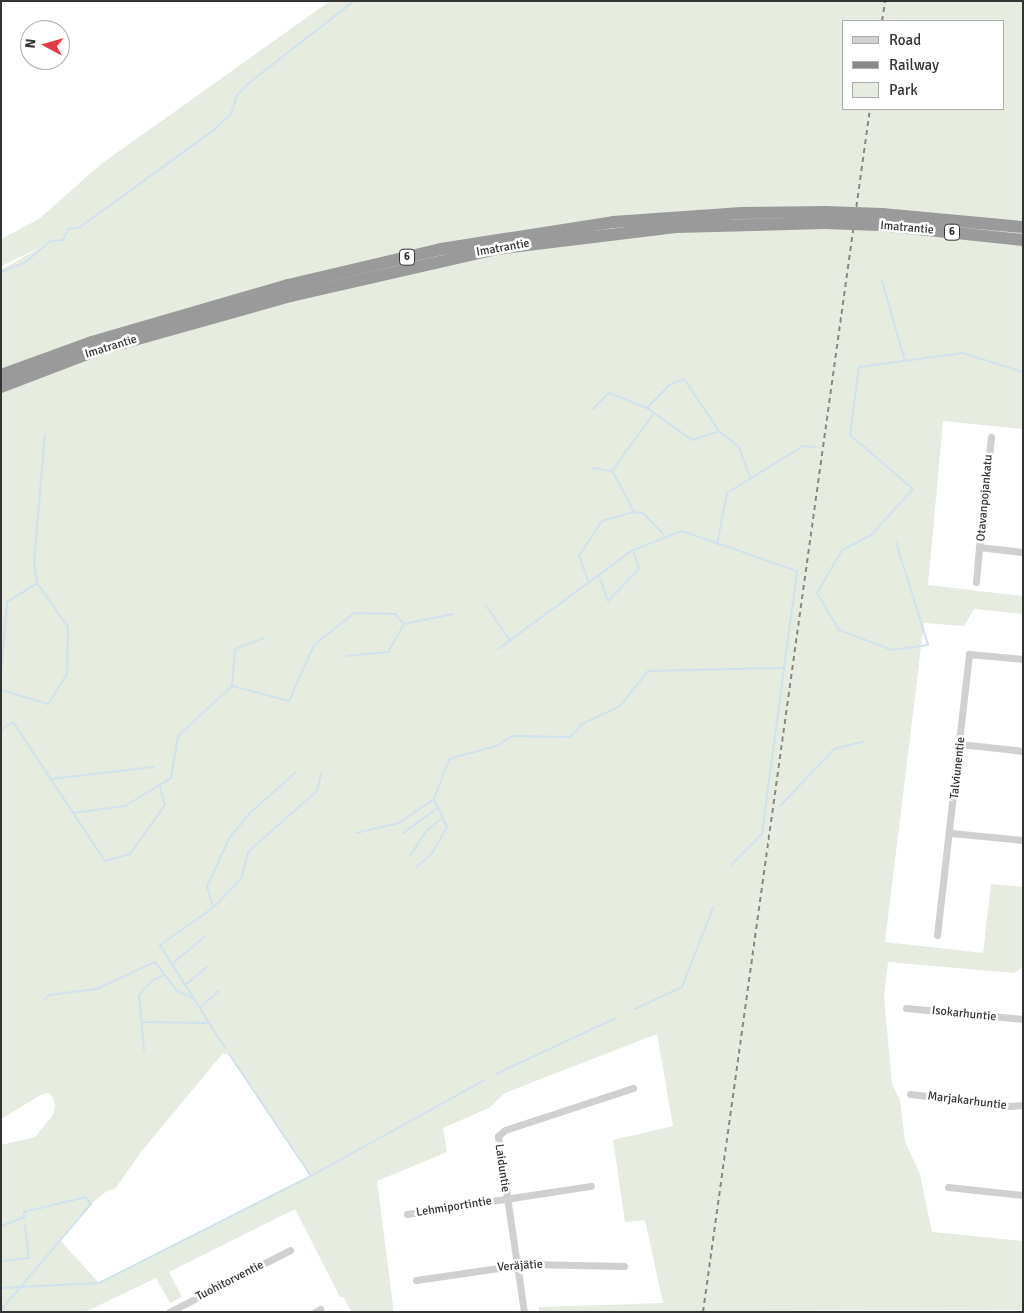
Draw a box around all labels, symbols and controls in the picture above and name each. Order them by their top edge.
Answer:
north arrow [20,20,70,70]
legend [842,20,1004,110]
text: Road [889,31,921,49]
text: N [22,38,40,49]
text: Railway [889,56,939,74]
text: Park [889,81,918,99]
street label: Imatrantie [880,218,934,238]
road number: 6 [943,223,961,240]
street label: Imatrantie [475,236,531,260]
road number: 6 [398,248,416,266]
street label: Imatrantie [83,332,139,362]
street label: Otavanpojankatu [974,454,996,542]
street label: Talviunentie [948,736,968,800]
street label: Isokarhuntie [931,1003,997,1025]
street label: Marjakarhuntie [927,1089,1007,1113]
street label: Laiduntie [491,1143,513,1193]
street label: Lehmiportintie [415,1194,493,1220]
street label: Veräjätie [497,1257,543,1275]
street label: Tuohitorventie [194,1258,266,1304]

